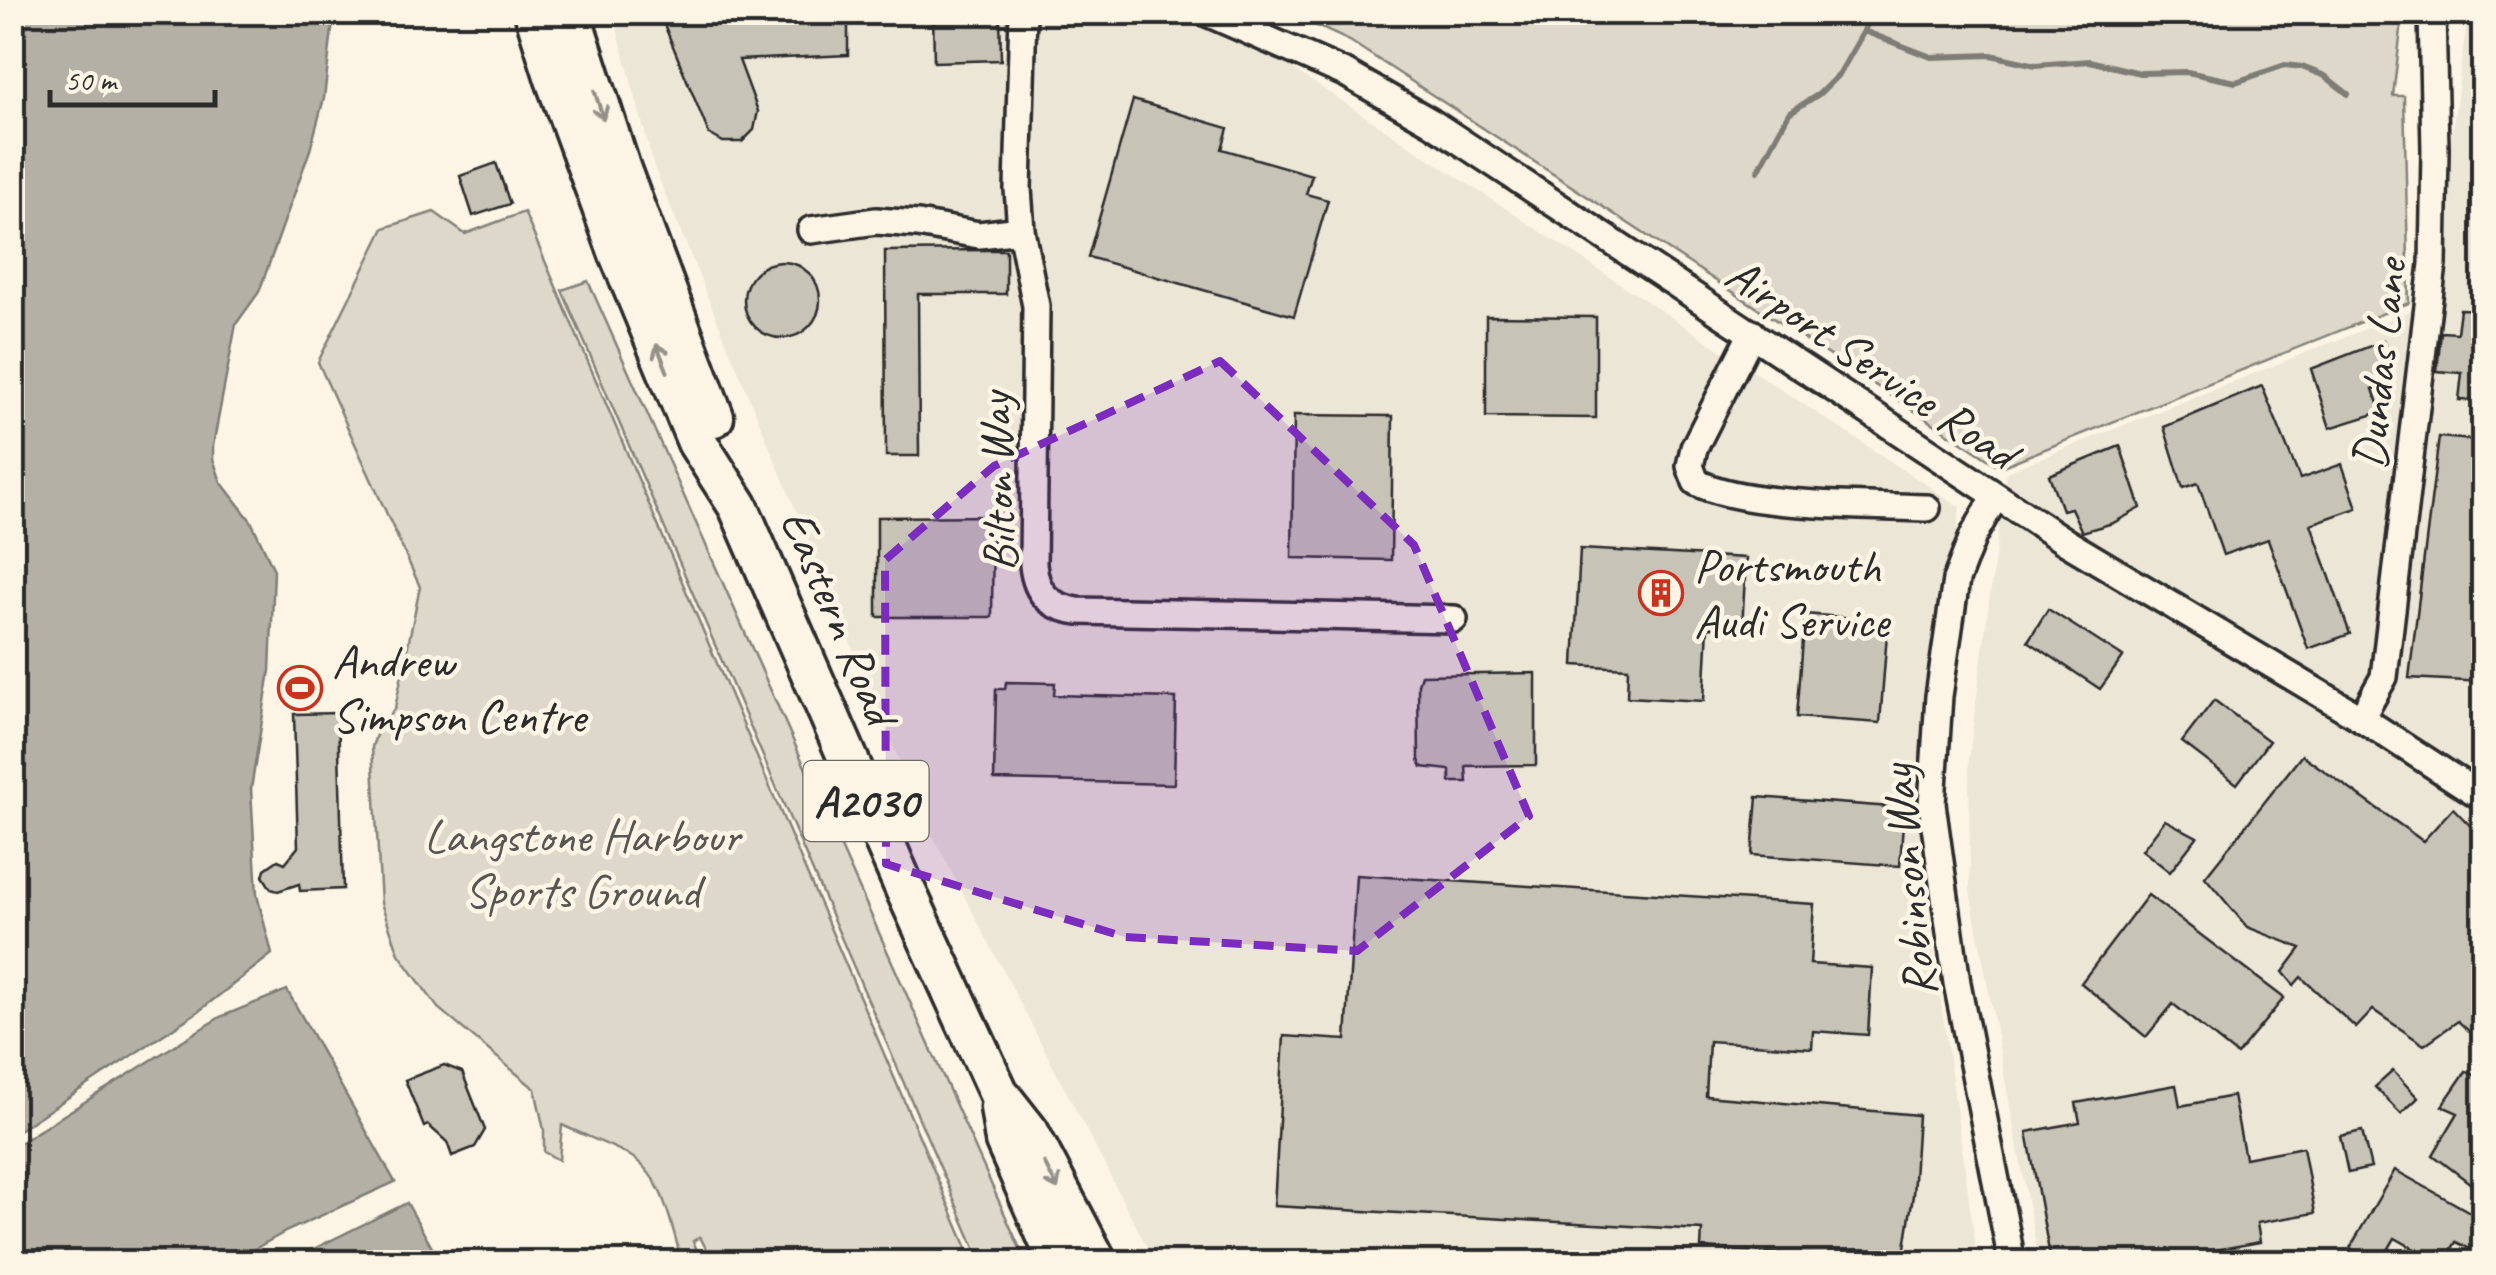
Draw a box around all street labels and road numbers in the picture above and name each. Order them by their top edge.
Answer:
street label: Airport Service Road [1715,244,2034,486]
street label: Dundas Lane [2338,253,2420,472]
street label: Bilton Way [964,388,1030,573]
street label: Eastern Road [767,500,914,739]
street label: Robinson Way [1866,759,1950,999]
road number: A2030 [804,761,928,841]

